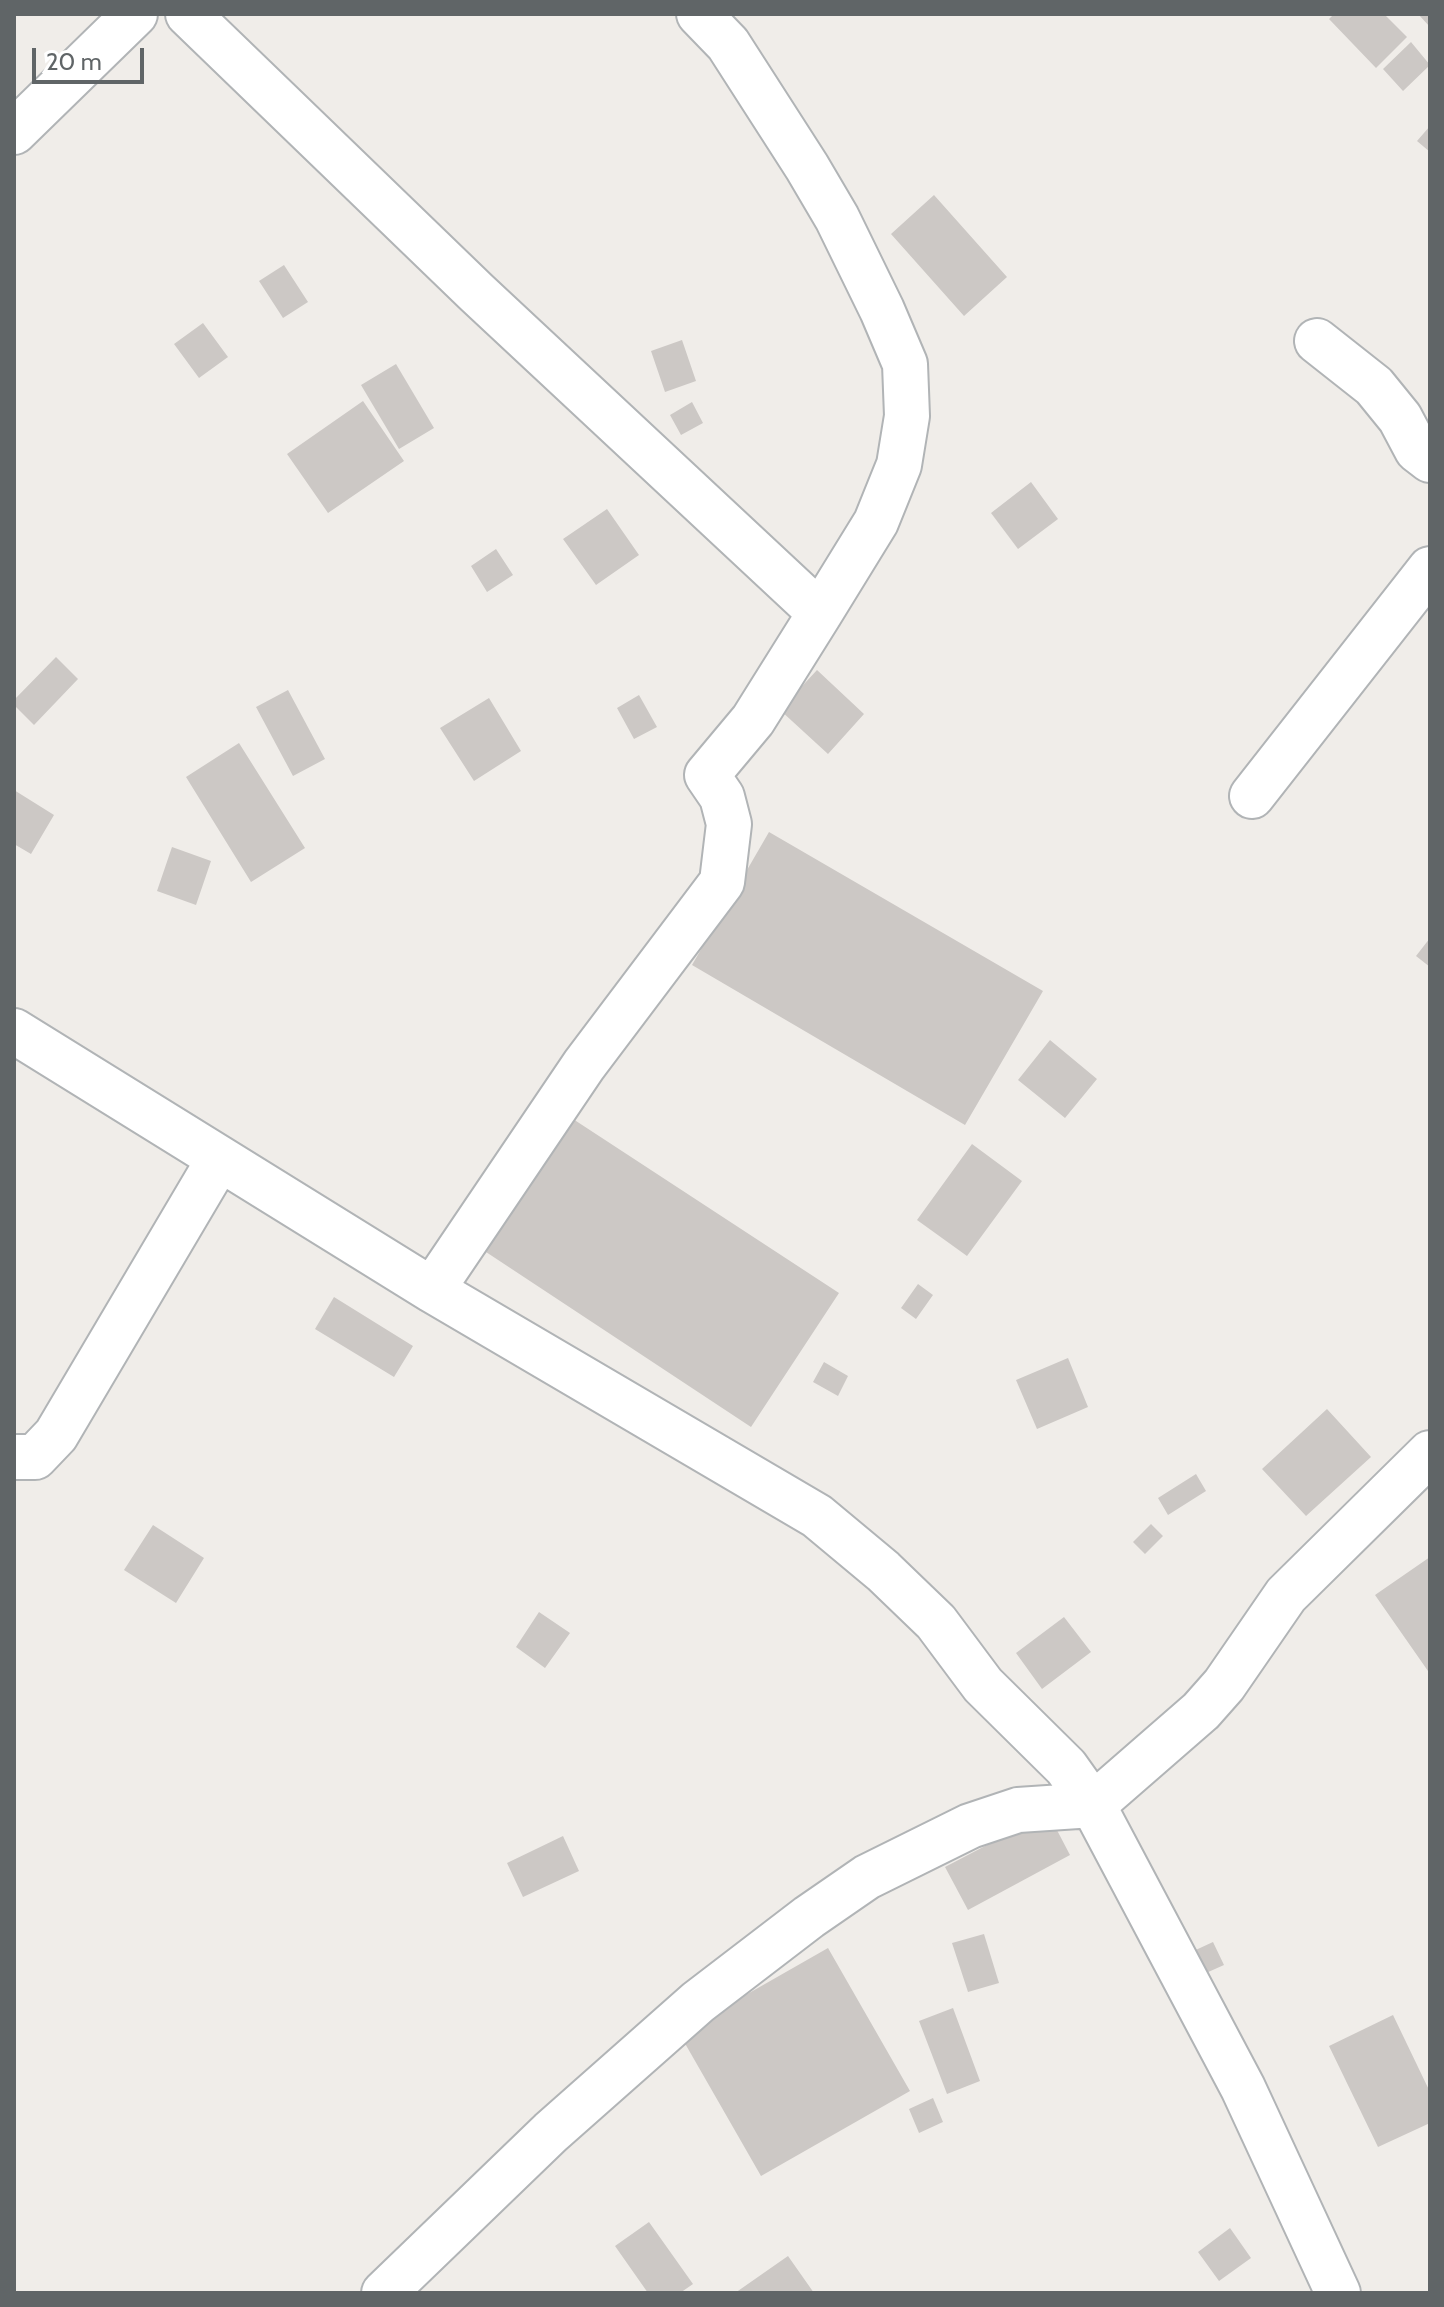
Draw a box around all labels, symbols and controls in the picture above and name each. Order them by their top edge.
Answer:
scale bar [36,32,148,82]
text: 20 m [46,47,102,76]

